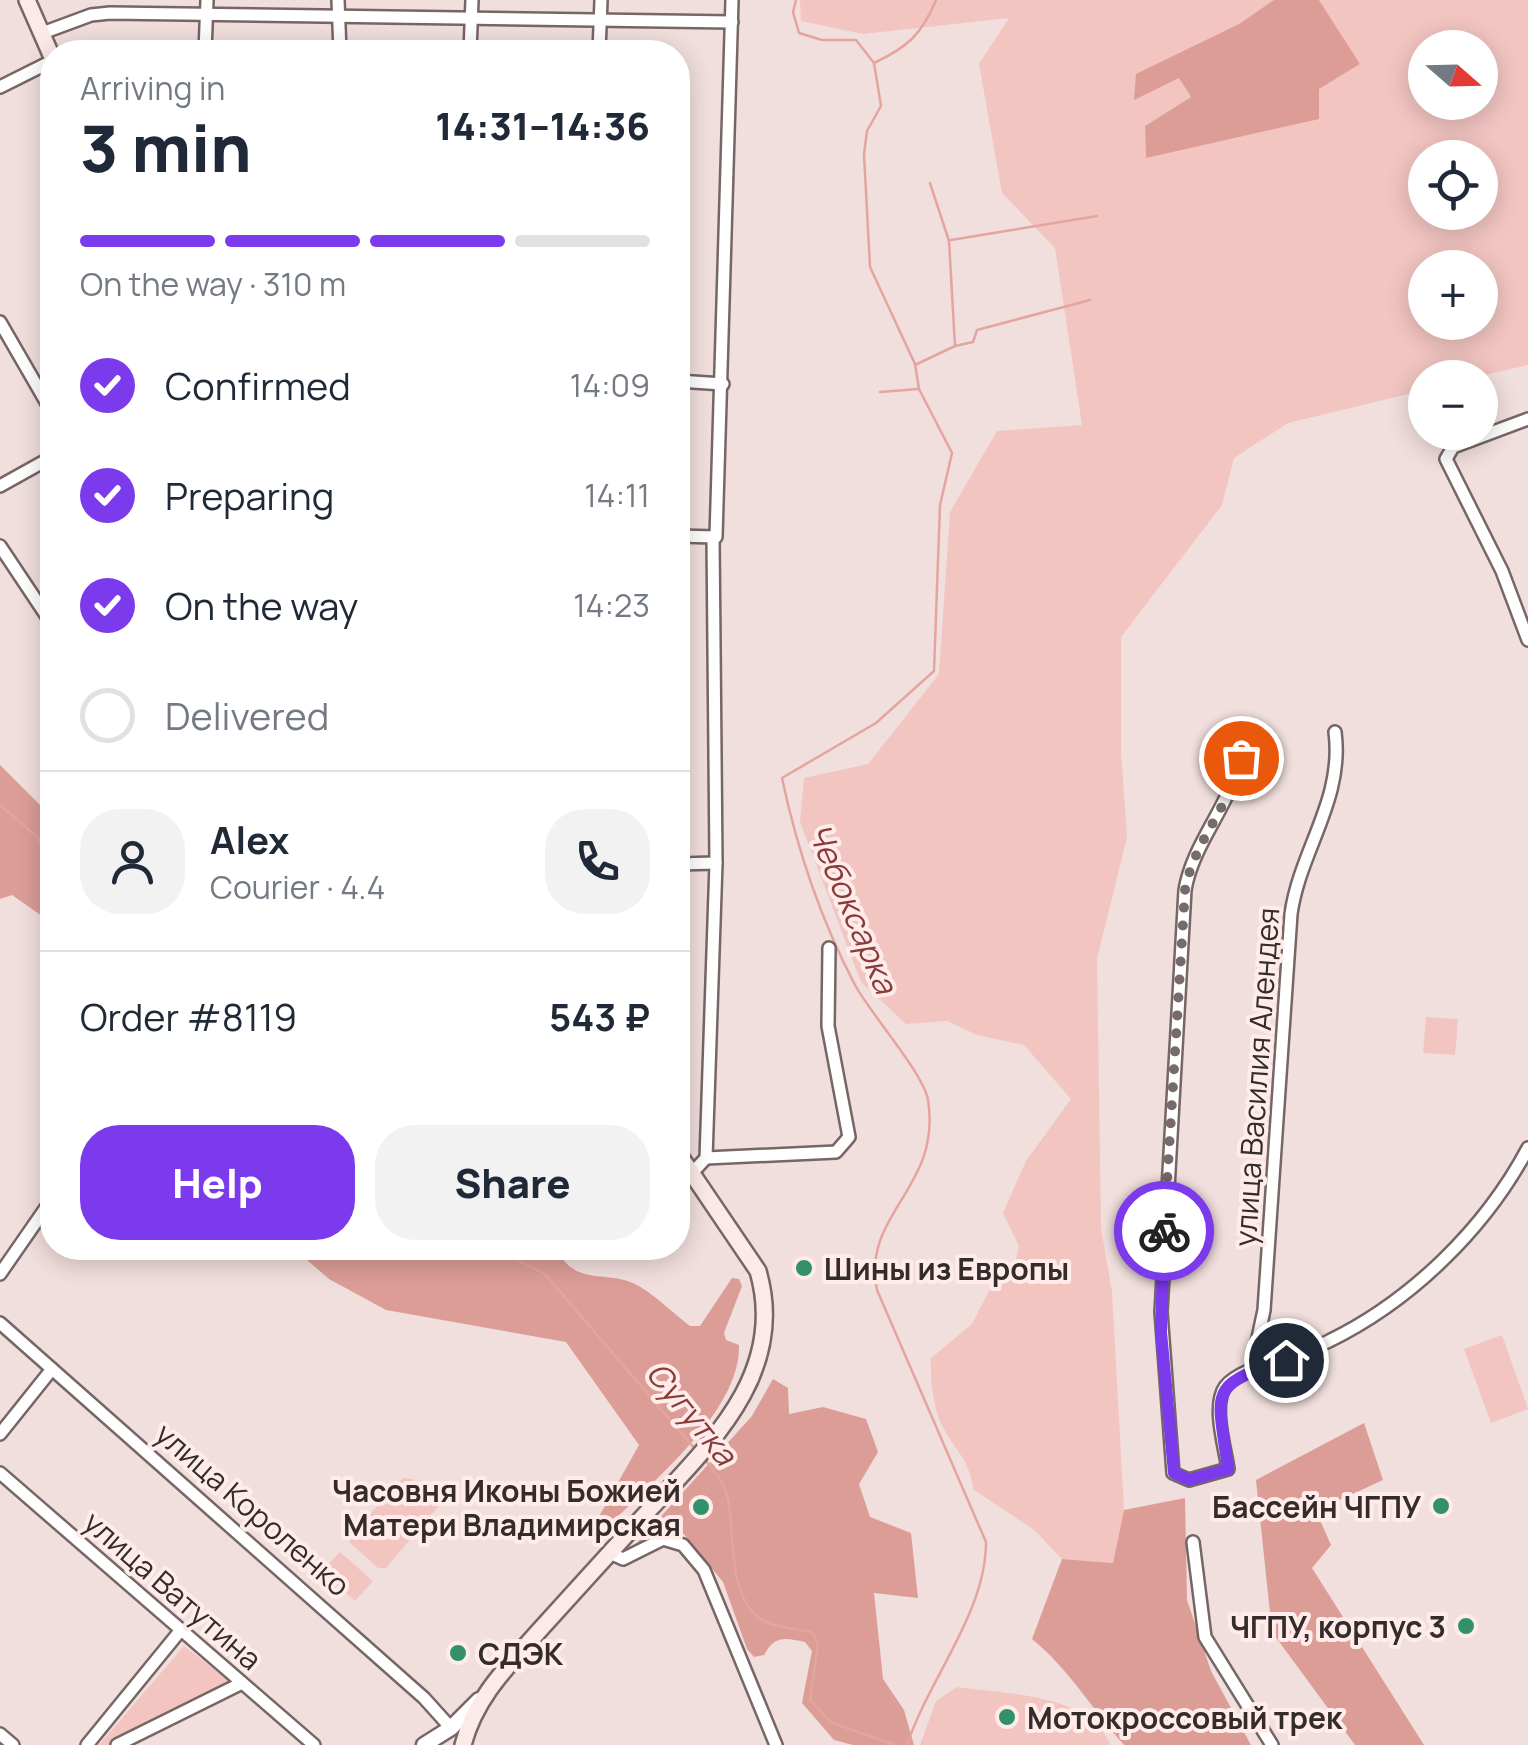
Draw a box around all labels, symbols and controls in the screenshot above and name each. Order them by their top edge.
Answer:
north arrow [1408,30,1498,120]
map controls [1408,30,1498,450]
text: Arriving in [80,66,225,110]
text: 14:31–14:36 [435,99,650,151]
text: 3 min [80,103,252,192]
button: locate [1408,140,1498,230]
button: + [1408,250,1498,340]
text: On the way · 310 m [80,262,346,306]
icon: check [80,358,135,413]
text: Confirmed [165,359,351,411]
button: − [1408,360,1498,450]
text: 14:09 [570,363,650,407]
icon: check [80,468,135,523]
text: Preparing [165,469,334,521]
text: 14:11 [584,473,650,517]
icon: check [80,578,135,633]
text: On the way [165,579,358,631]
text: 14:23 [573,583,650,627]
text: Delivered [165,689,329,741]
pin [1199,716,1284,801]
icon: bag [1214,731,1269,786]
button: person [80,809,185,914]
button: phone [545,809,650,914]
text: Alex [210,813,289,865]
water label: Чебоксарка [797,816,909,1002]
text: Courier · 4.4 [210,865,385,909]
street label: улица Василия Алендея [1224,906,1288,1248]
text: Order #8119 [80,990,297,1042]
text: 543 ₽ [549,990,650,1042]
button: Help [80,1125,355,1240]
button: Share [375,1125,650,1240]
courier [1114,1181,1214,1281]
icon: bike [1137,1204,1192,1259]
place label: Шины из Европы [824,1248,1069,1289]
marker: Шины из Европы [793,1257,815,1279]
pin [1244,1318,1329,1403]
icon: home [1259,1333,1314,1388]
water label: Сугутка [637,1352,749,1476]
street label: улица Короленко [147,1413,359,1605]
place label: Часовня Иконы Божией Матери Владимирская [332,1470,681,1545]
place label: Бассейн ЧГПУ [1212,1486,1421,1527]
marker: Бассейн ЧГПУ [1430,1495,1452,1517]
marker: Часовня Иконы Божией Матери Владимирская [690,1496,712,1518]
street label: улица Ватутина [75,1501,271,1679]
place label: ЧГПУ, корпус 3 [1230,1606,1446,1647]
marker: ЧГПУ, корпус 3 [1455,1615,1477,1637]
place label: СДЭК [478,1633,564,1674]
marker: СДЭК [447,1642,469,1664]
place label: Мотокроссовый трек [1027,1697,1343,1738]
marker: Мотокроссовый трек [996,1706,1018,1728]

